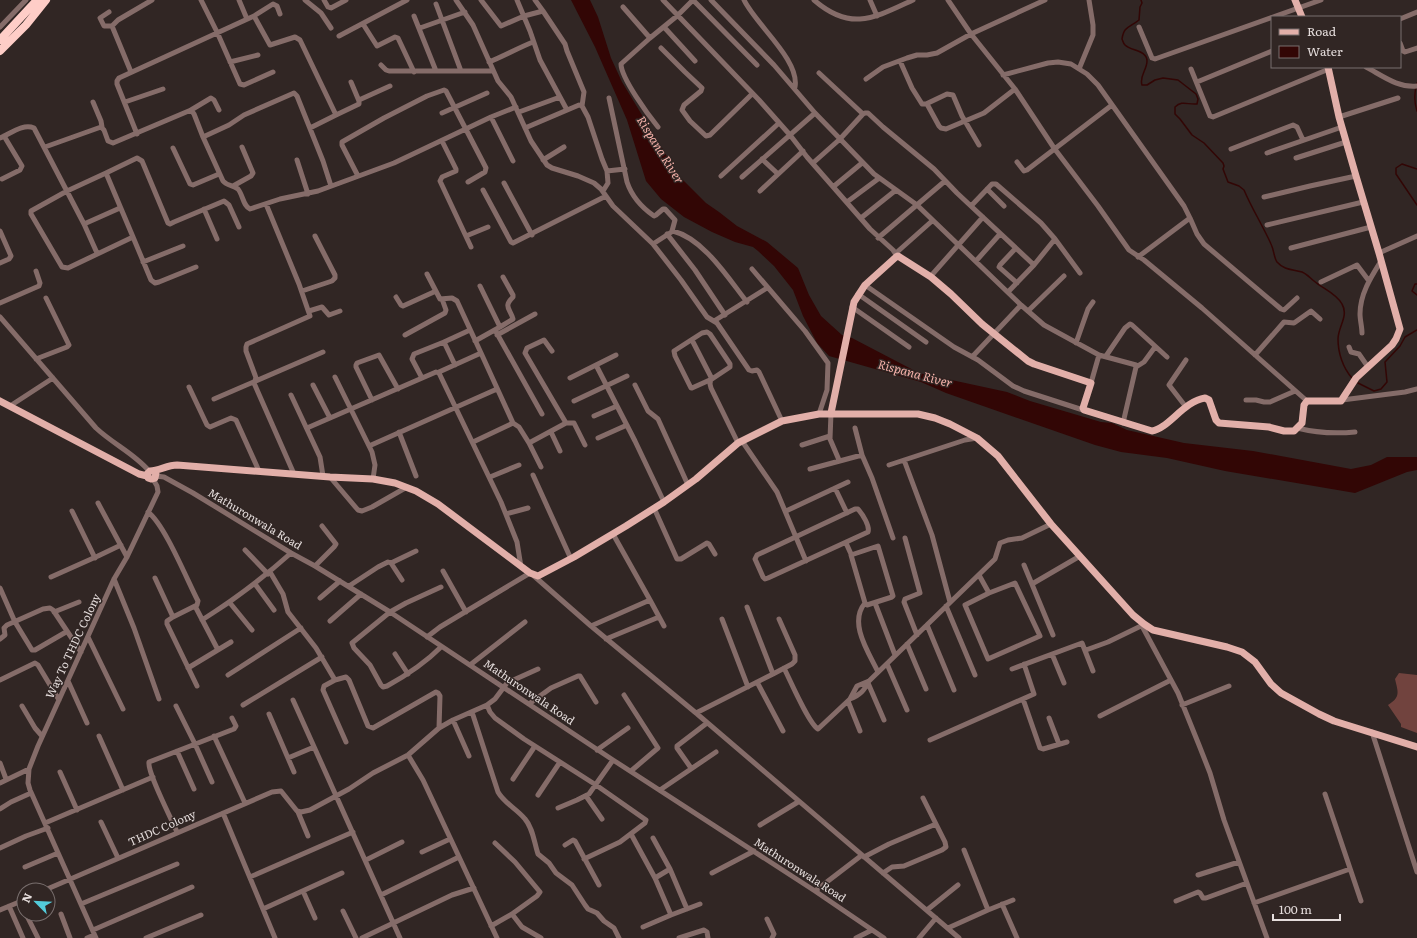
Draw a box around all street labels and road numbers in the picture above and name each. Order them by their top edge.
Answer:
street label: Mathuronwala Road [206,484,306,553]
street label: Way To THDC Colony [41,590,104,701]
street label: Mathuronwala Road [481,655,579,728]
street label: THDC Colony [125,805,199,849]
street label: Mathuronwala Road [751,833,850,905]

